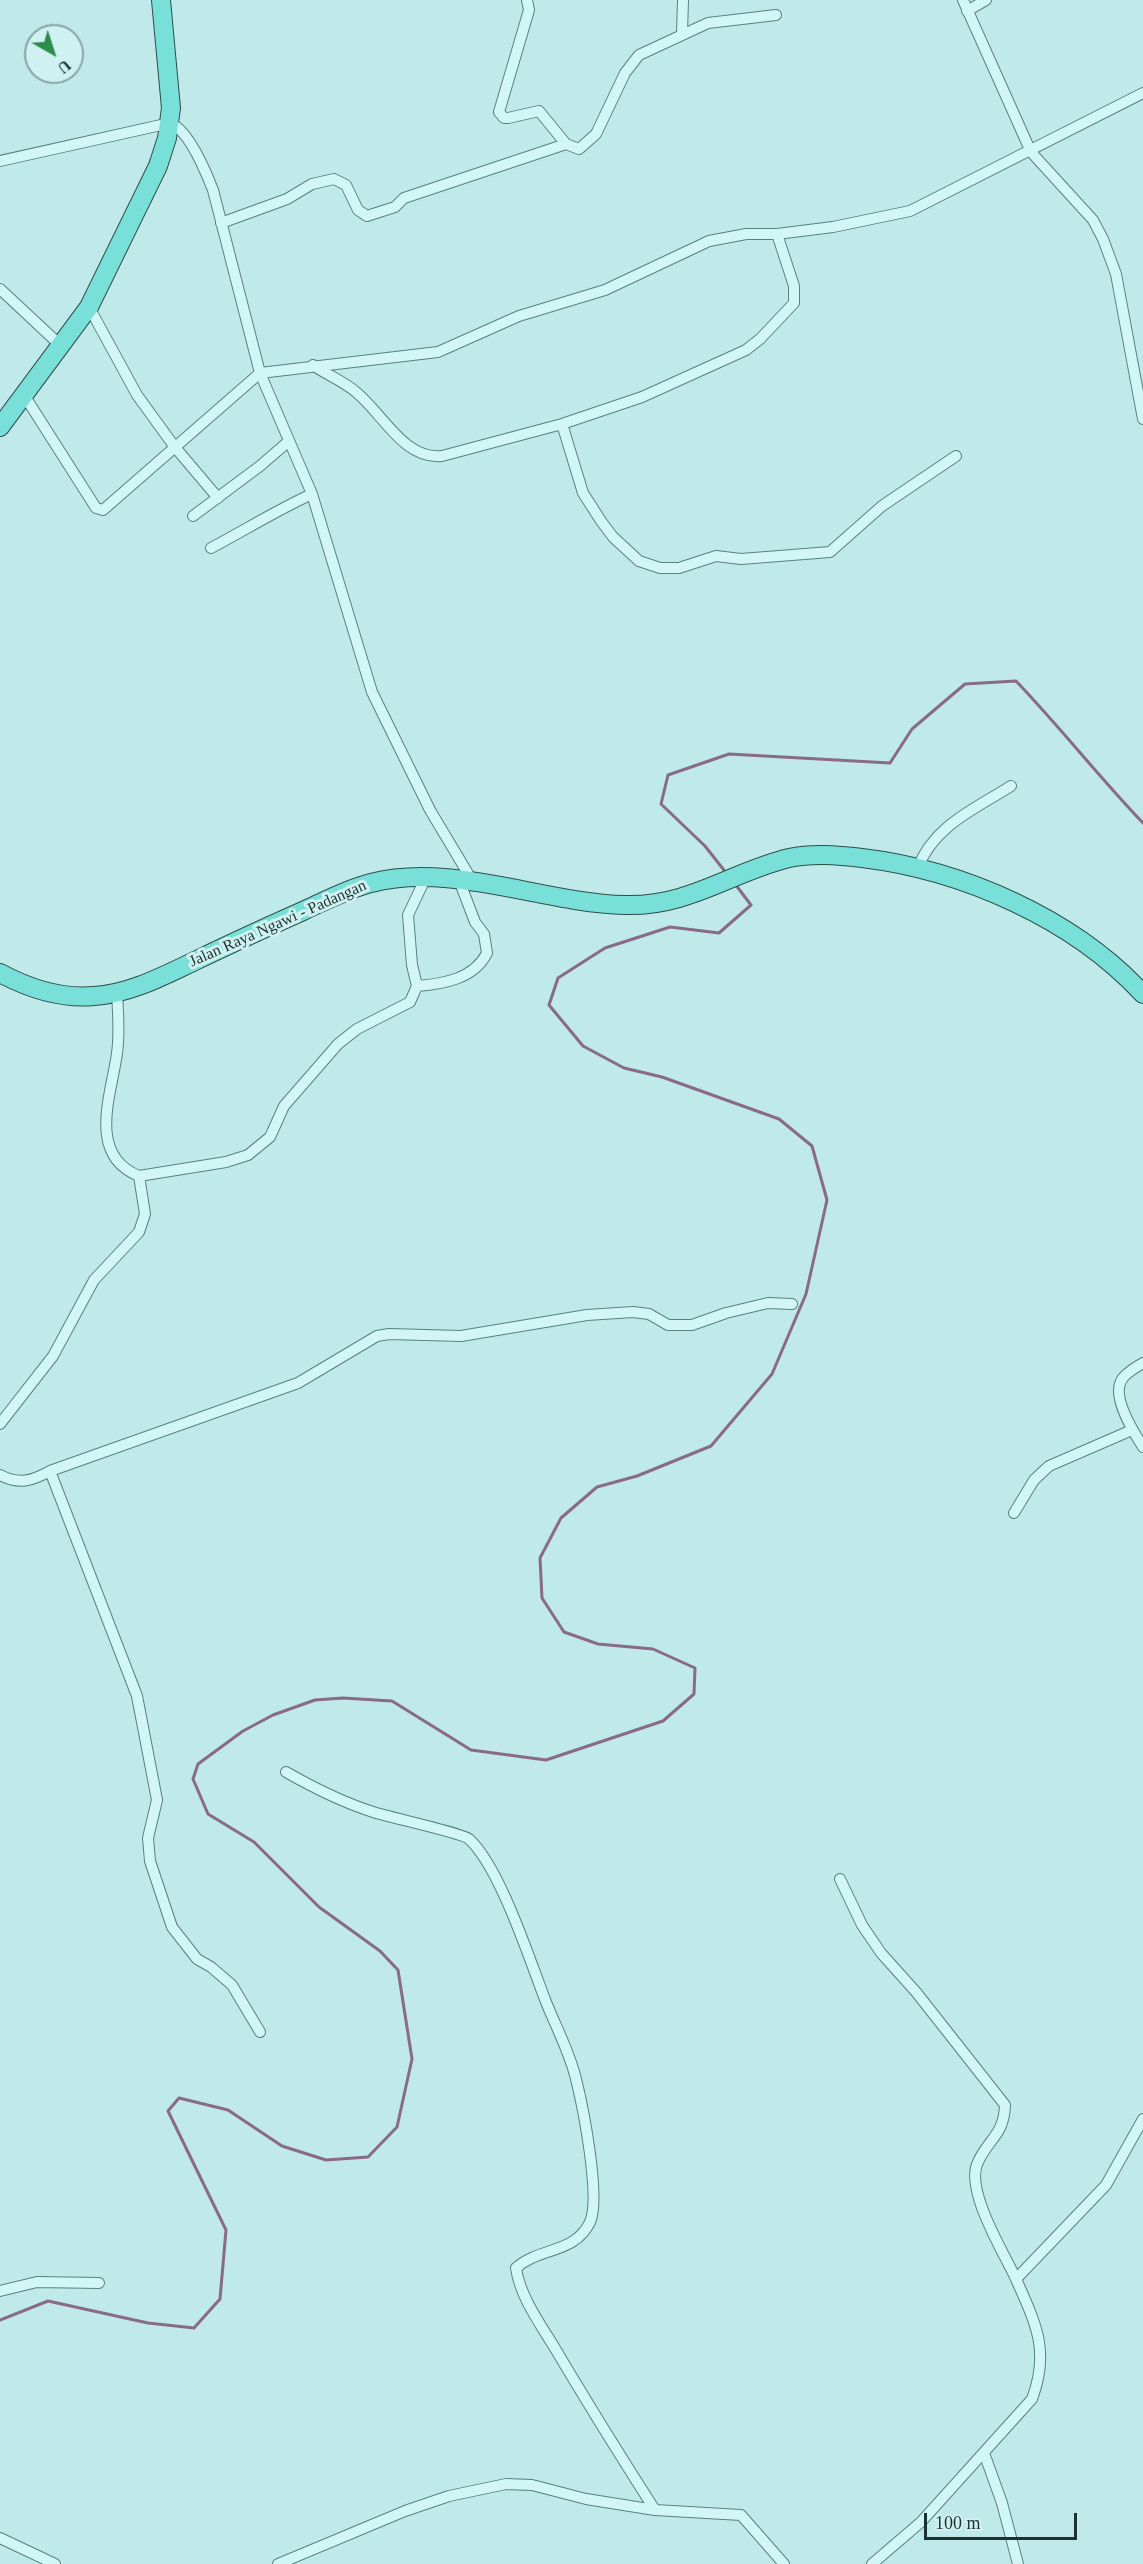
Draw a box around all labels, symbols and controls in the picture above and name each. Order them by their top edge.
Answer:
north arrow [24,24,84,84]
text: U [55,57,74,77]
street label: Jalan Raya Ngawi - Padangan [186,876,370,972]
scale bar [927,2501,1080,2539]
text: 100 m [935,2513,981,2533]

